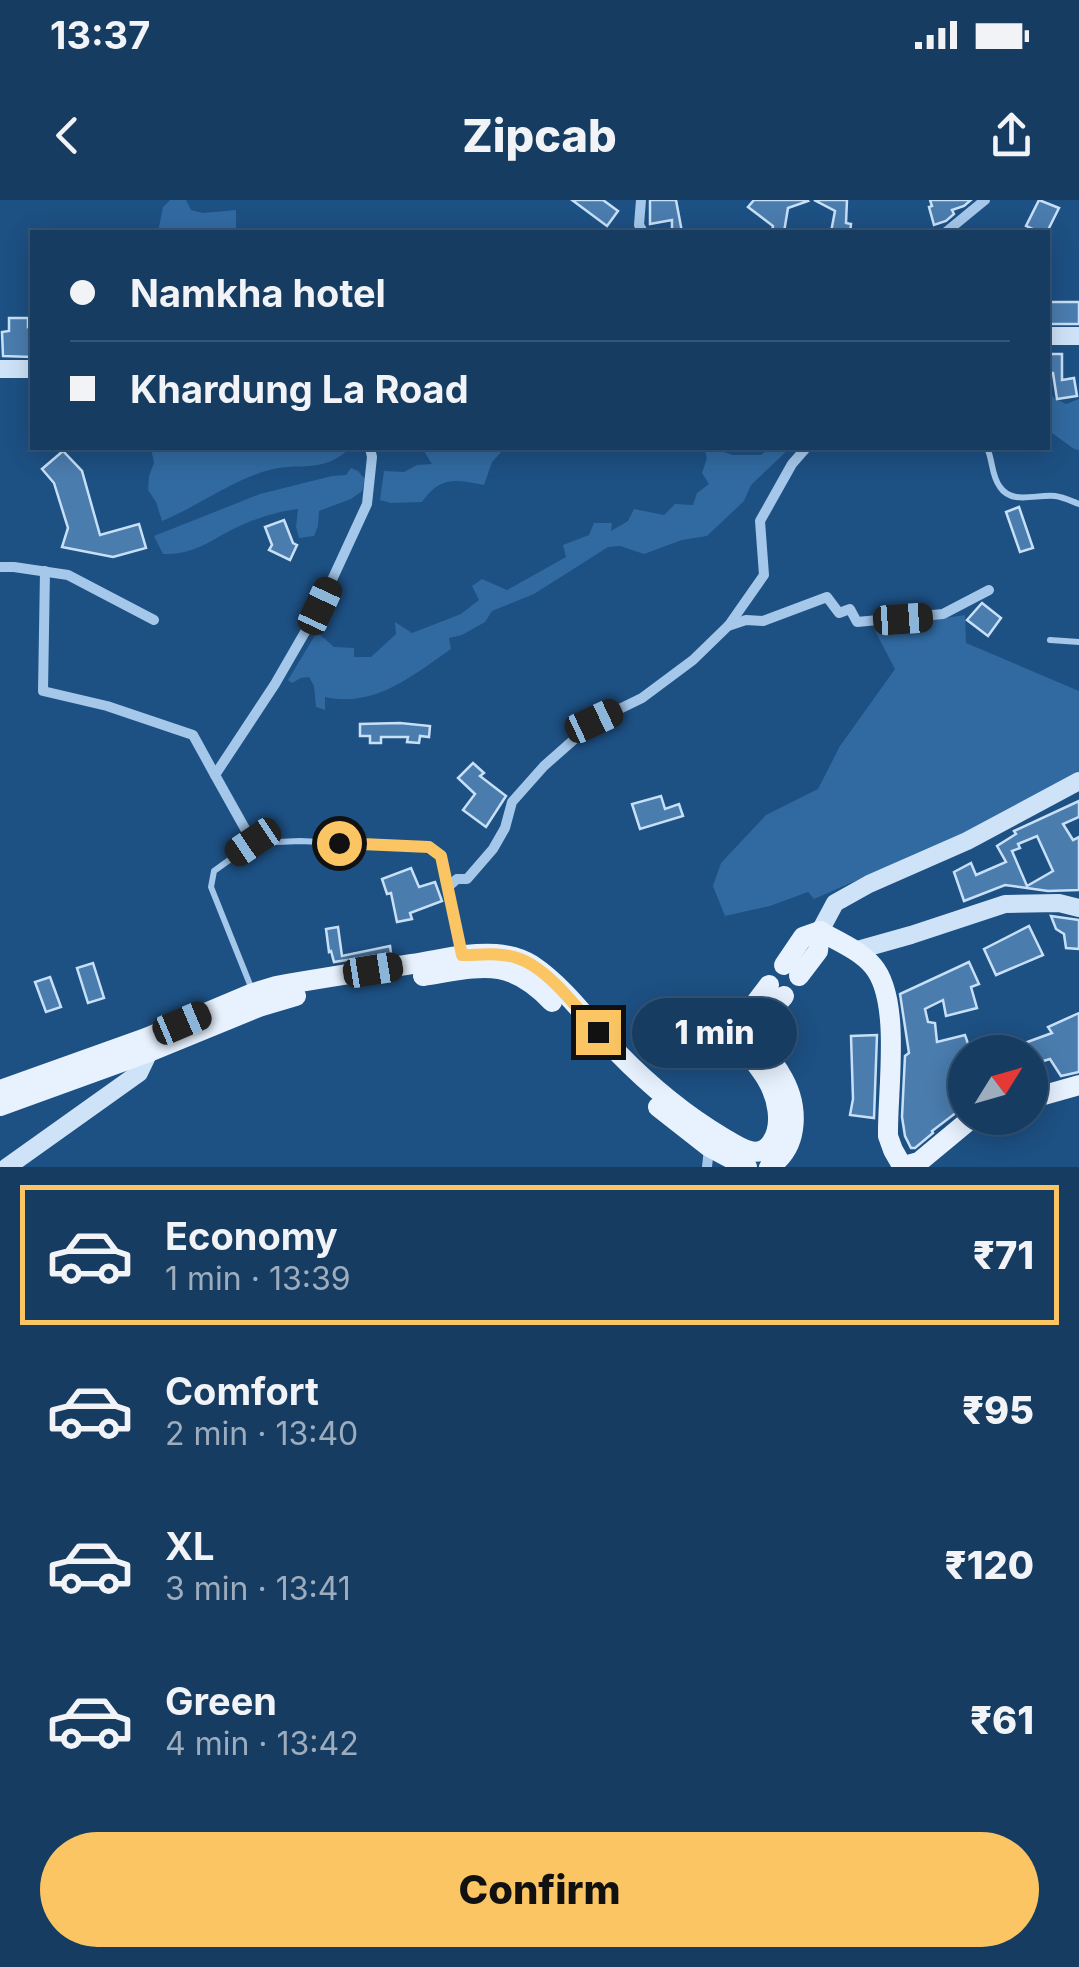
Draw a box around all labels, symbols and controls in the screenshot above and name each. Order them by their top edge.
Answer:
text: 13:37 [50,12,150,58]
icon: back [40,108,95,163]
text: Zipcab [462,108,617,163]
icon: share [984,108,1039,163]
text: Namkha hotel [130,270,386,316]
text: Khardung La Road [130,366,469,412]
car [294,572,346,640]
car [872,602,934,636]
car [560,695,628,747]
car [220,813,286,871]
route start [317,821,362,866]
car [341,950,405,990]
car [149,997,215,1049]
callout: 1 min [633,997,798,1067]
route end [576,1010,621,1055]
text: 1 min [674,1013,755,1052]
north arrow [948,1035,1048,1135]
map controls [948,1035,1048,1135]
icon: car [45,1210,135,1300]
text: Economy [165,1213,338,1259]
text: ₹71 [973,1232,1034,1278]
text: 1 min · 13:39 [165,1259,351,1298]
icon: car [45,1365,135,1455]
text: Comfort [165,1368,319,1414]
text: ₹95 [962,1387,1034,1433]
text: 2 min · 13:40 [165,1414,358,1453]
icon: car [45,1520,135,1610]
text: XL [165,1523,215,1569]
text: ₹120 [945,1542,1034,1588]
text: 3 min · 13:41 [165,1569,351,1608]
icon: car [45,1675,135,1765]
text: Green [165,1678,277,1724]
text: ₹61 [970,1697,1034,1743]
text: 4 min · 13:42 [165,1724,359,1763]
button: Confirm [40,1832,1039,1947]

